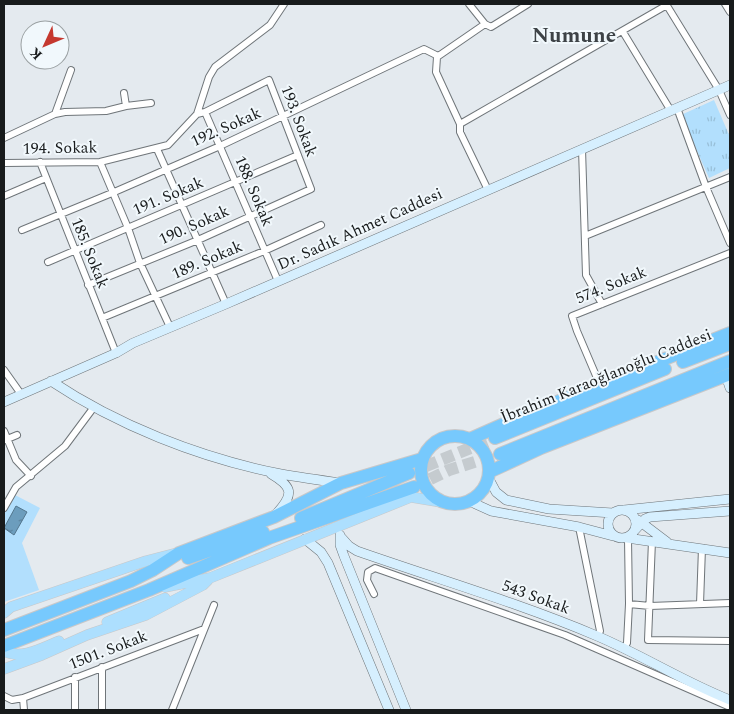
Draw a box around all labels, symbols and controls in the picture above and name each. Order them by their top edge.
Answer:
north arrow [20,20,70,70]
district label: Numune [532,20,616,52]
text: K [25,42,47,65]
street label: 193. Sokak [274,82,324,160]
street label: 192. Sokak [187,101,265,153]
street label: 194. Sokak [22,135,98,161]
street label: 188. Sokak [228,152,280,230]
street label: 191. Sokak [129,170,207,222]
street label: Dr. Sadık Ahmet Caddesi [273,182,447,276]
street label: 190. Sokak [155,199,233,251]
street label: 185. Sokak [65,214,115,292]
street label: 189. Sokak [168,234,246,286]
street label: 574. Sokak [572,260,650,310]
street label: İbrahim Karaoğlanoğlu Caddesi [497,323,715,429]
street label: 543 Sokak [499,574,573,620]
street label: 1501. Sokak [65,624,151,676]

